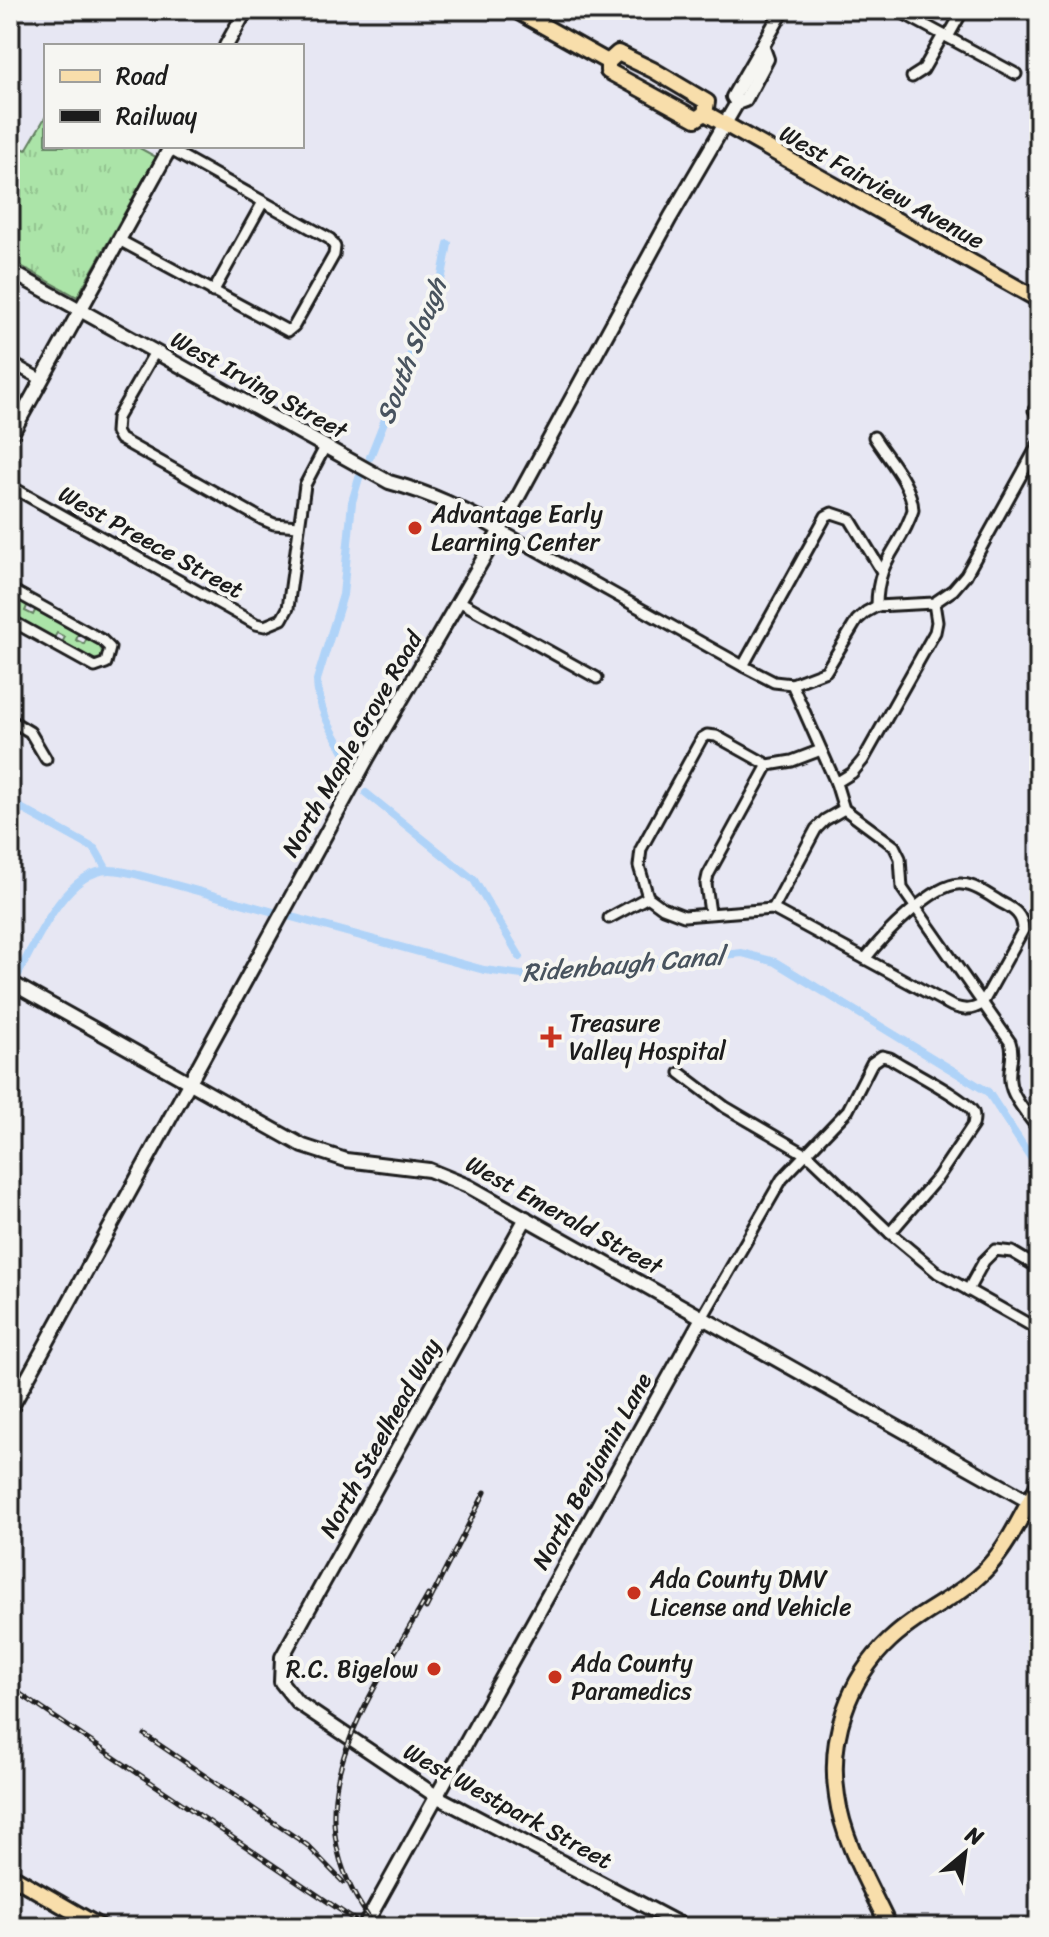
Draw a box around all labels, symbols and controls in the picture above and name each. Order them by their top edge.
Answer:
legend [44,44,304,148]
text: Road [116,55,170,97]
text: Railway [116,95,198,137]
street label: West Fairview Avenue [771,113,993,261]
water label: South Slough [362,269,461,430]
street label: West Irving Street [163,319,356,452]
street label: West Preece Street [50,474,252,610]
place label: Advantage Early Learning Center [430,493,603,563]
marker: Advantage Early Learning Center [406,519,424,537]
street label: North Maple Grove Road [270,622,435,865]
water label: Ridenbaugh Canal [520,932,731,996]
place label: Treasure Valley Hospital [569,1002,727,1072]
marker: Treasure Valley Hospital [540,1026,562,1048]
street label: West Emerald Street [458,1143,672,1287]
street label: North Steelhead Way [308,1330,453,1546]
street label: North Benjamin Lane [520,1364,664,1578]
place label: Ada County DMV License and Vehicle [649,1558,852,1628]
marker: Ada County DMV License and Vehicle [625,1584,643,1602]
place label: Ada County Paramedics [570,1642,693,1712]
place label: R.C. Bigelow [286,1648,418,1690]
marker: R.C. Bigelow [425,1660,443,1678]
marker: Ada County Paramedics [546,1668,564,1686]
street label: West Westpark Street [395,1731,621,1881]
north arrow [925,1813,1005,1893]
text: N [957,1815,991,1857]

